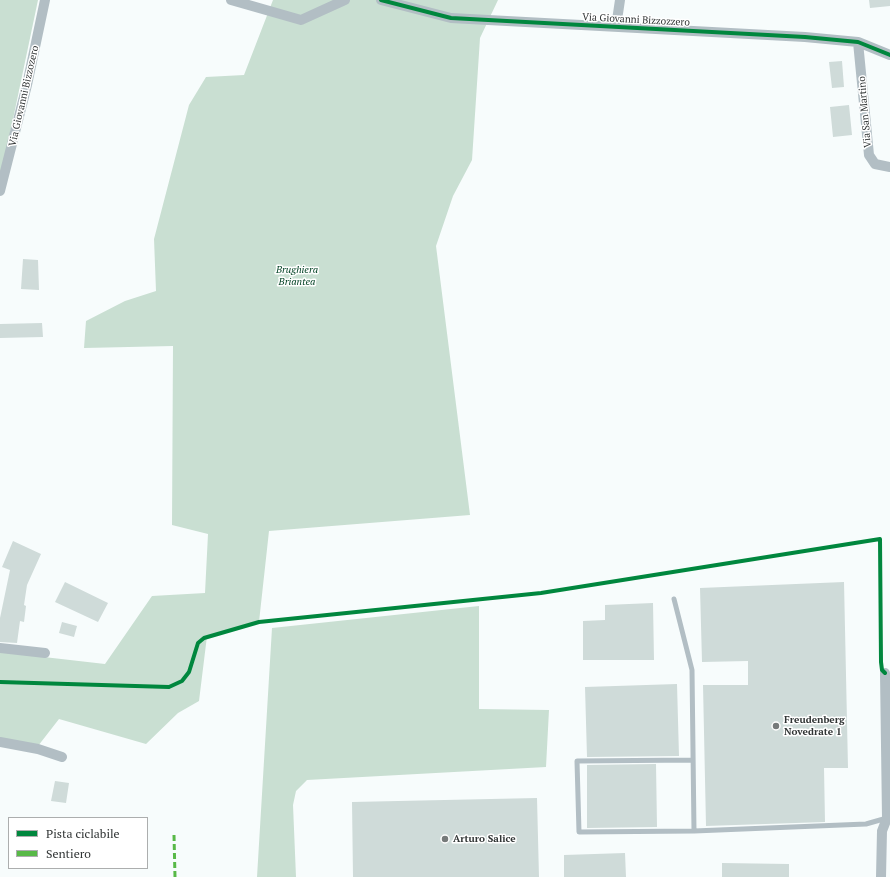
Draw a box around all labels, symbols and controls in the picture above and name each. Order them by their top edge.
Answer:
street label: Via Giovanni Bizzozzero [582,11,690,29]
street label: Via Giovanni Bizzozero [7,44,41,148]
street label: Via San Martino [856,76,874,148]
park label: Brughiera Briantea [276,264,318,288]
place label: Freudenberg Novedrate 1 [784,714,845,738]
marker: Freudenberg Novedrate 1 [771,721,781,731]
legend [8,817,148,869]
text: Pista ciclabile [46,826,120,841]
place label: Arturo Salice [453,833,516,845]
marker: Arturo Salice [440,834,450,844]
text: Sentiero [46,846,91,861]

